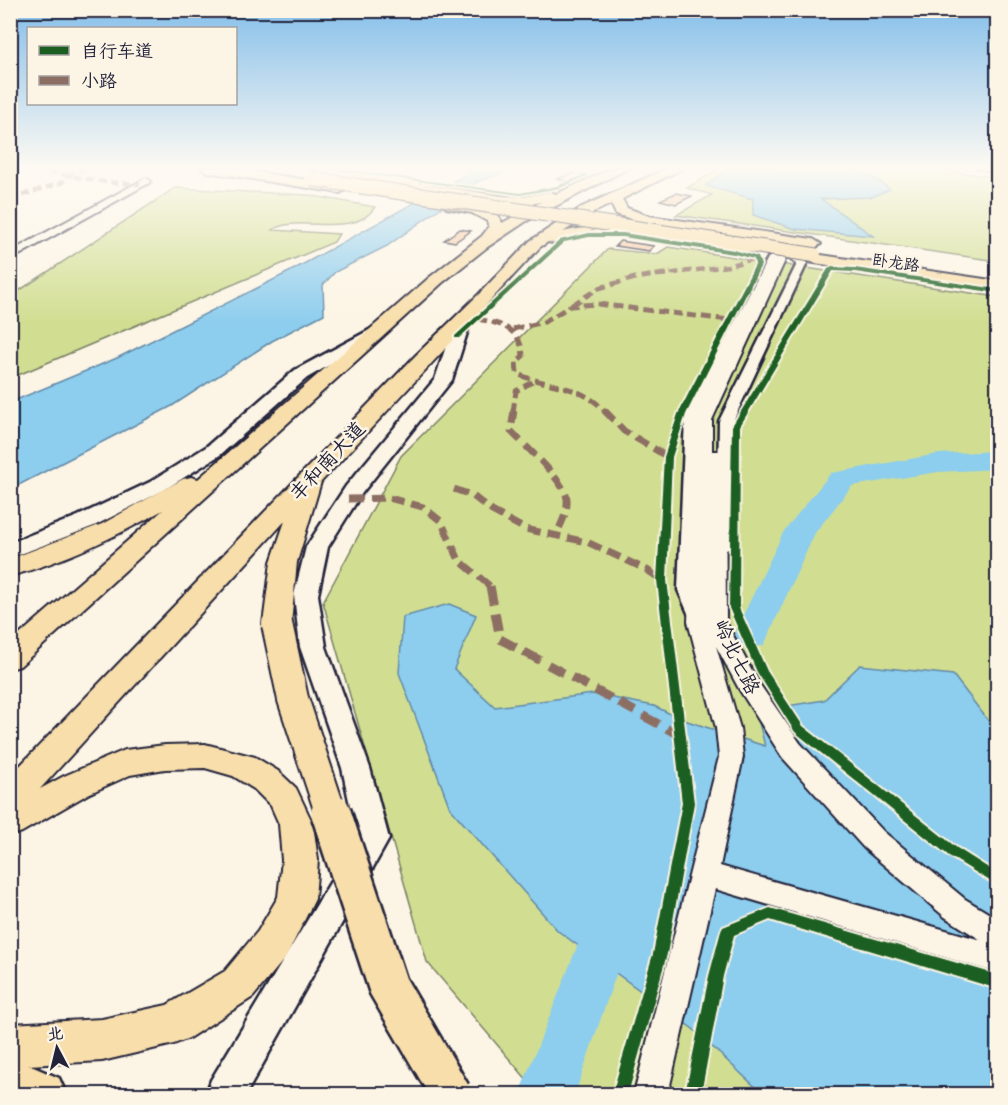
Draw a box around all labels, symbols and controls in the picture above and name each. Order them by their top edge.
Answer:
legend [27,27,237,105]
text: 自行车道 [81,40,153,62]
text: 小路 [81,70,117,92]
street label: 卧龙路 [871,250,921,275]
street label: 丰和南大道 [284,416,370,506]
street label: 岭北七路 [709,616,766,699]
north arrow [27,1018,87,1078]
text: 北 [46,1023,64,1044]

